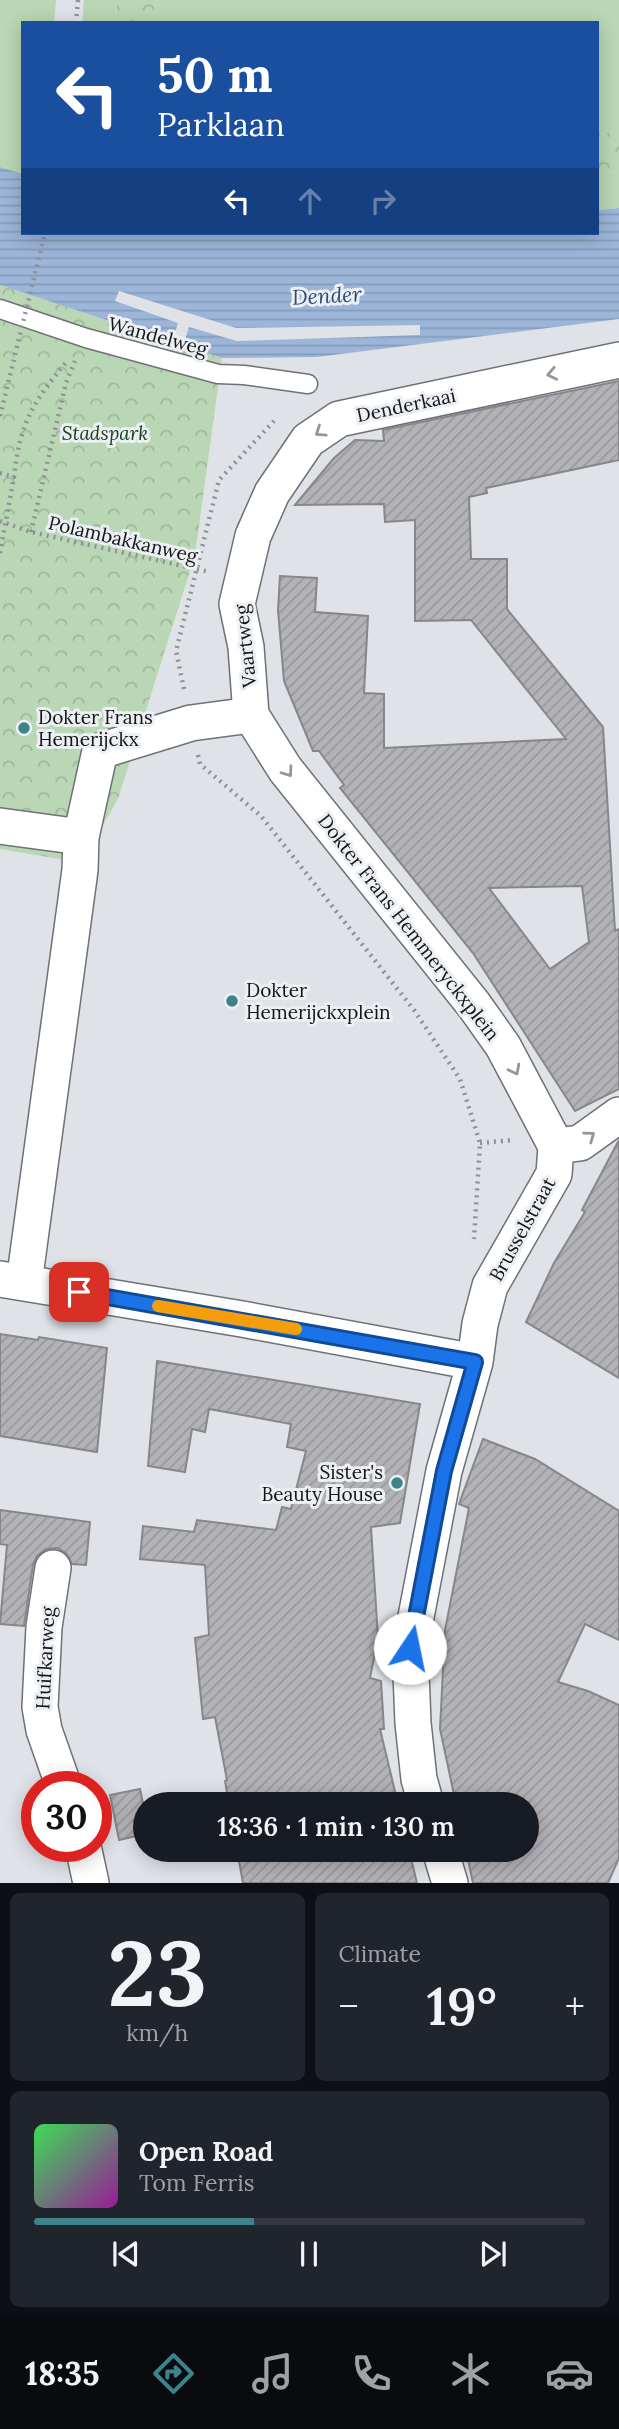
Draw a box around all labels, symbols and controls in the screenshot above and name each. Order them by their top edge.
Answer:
text: 50 m [157,43,273,105]
icon: left [42,49,133,140]
text: Parklaan [157,104,285,145]
icon: left [218,182,256,220]
icon: ahead [291,182,329,220]
icon: right [364,182,402,220]
water label: Dender [291,280,363,311]
street label: Wandelweg [106,311,211,361]
one-way arrow [546,365,558,380]
street label: Denderkaai [354,383,458,427]
park label: Stadspark [62,421,148,445]
one-way arrow [315,423,328,436]
street label: Polambakkanweg [46,510,200,568]
street label: Vaartweg [229,603,261,690]
place label: Dokter Frans Hemerijckx [38,705,153,751]
marker: Dokter Frans Hemerijckx [16,720,32,736]
one-way arrow [280,765,292,777]
street label: Dokter Frans Hemmeryckxplein [313,809,505,1045]
place label: Dokter Hemerijckxplein [246,978,391,1024]
marker: Dokter Hemerijckxplein [224,993,240,1009]
one-way arrow [506,1063,520,1075]
one-way arrow [582,1132,594,1144]
street label: Brusselstraat [484,1172,561,1285]
pin [49,1262,109,1322]
icon: arrive [60,1273,98,1311]
place label: Sister's Beauty House [262,1460,383,1506]
marker: Sister's Beauty House [389,1475,405,1491]
street label: Huifkarweg [30,1605,60,1710]
position arrow [373,1611,447,1685]
speed limit sign: 30 [21,1771,112,1862]
text: 18:36 · 1 min · 130 m [217,1810,455,1843]
text: 23 [108,1914,207,2031]
text: Climate [339,1939,421,1968]
text: 19° [426,1973,497,2039]
text: − [339,1982,359,2030]
text: + [565,1982,585,2030]
text: km/h [126,2018,188,2047]
text: Open Road [139,2135,273,2168]
text: Tom Ferris [139,2168,254,2197]
icon: previous [107,2235,145,2273]
icon: pause [290,2235,328,2273]
icon: next [474,2235,512,2273]
icon: directions [149,2349,198,2398]
icon: music [248,2349,297,2398]
icon: phone [347,2349,396,2398]
icon: climate [446,2349,495,2398]
icon: car [545,2349,594,2398]
text: 18:35 [25,2353,99,2394]

